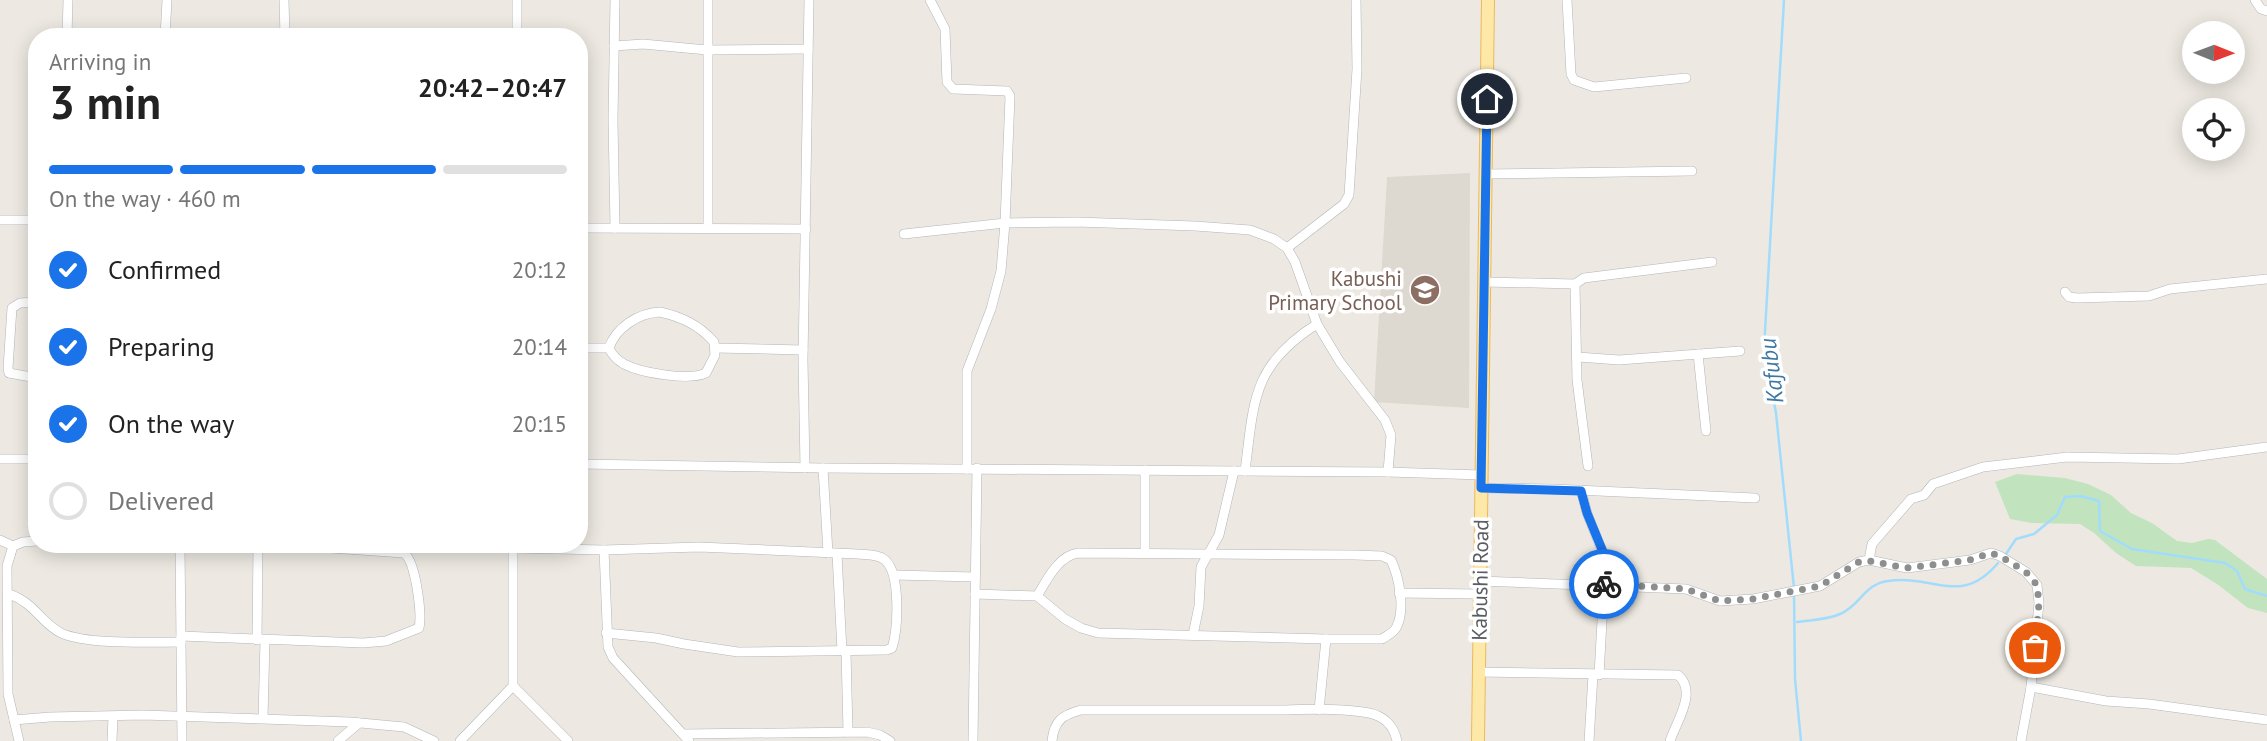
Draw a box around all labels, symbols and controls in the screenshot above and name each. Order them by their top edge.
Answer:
north arrow [2182,21,2245,84]
map controls [2182,21,2245,161]
text: Arriving in [49,47,151,76]
pin [1457,69,1517,129]
text: 20:42–20:47 [418,71,567,104]
text: 3 min [49,72,161,132]
icon: home [1468,80,1506,118]
button: locate [2182,98,2245,161]
text: On the way · 460 m [49,184,241,213]
icon: check [49,251,87,289]
text: Confirmed [108,253,221,286]
text: 20:12 [512,255,567,284]
place label: Kabushi Primary School [1268,265,1402,316]
school or university icon: Kabushi Primary School [1408,273,1442,307]
icon: check [49,328,87,366]
text: Preparing [108,330,215,363]
text: 20:14 [512,332,567,361]
water label: Kafubu [1753,336,1789,405]
icon: check [49,405,87,443]
text: On the way [108,407,234,440]
text: 20:15 [512,409,567,438]
text: Delivered [108,484,214,517]
street label: Kabushi Road [1465,519,1495,641]
courier [1569,549,1639,619]
icon: bike [1585,565,1623,603]
pin [2005,618,2065,678]
icon: bag [2016,629,2054,667]

